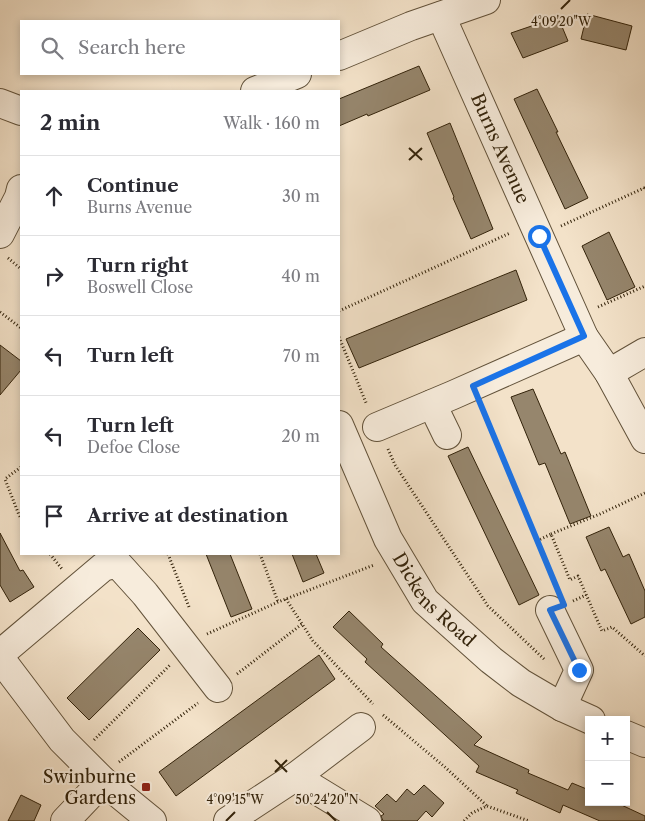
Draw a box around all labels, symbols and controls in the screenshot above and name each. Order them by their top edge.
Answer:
text: 4°09'20"W [531,14,592,29]
search box [20,20,340,75]
icon: search [38,34,66,62]
text: Search here [78,36,186,59]
street label: Burns Avenue [466,90,534,207]
text: 2 min [40,110,100,135]
text: Walk · 160 m [223,113,320,133]
text: Continue [87,174,179,197]
icon: ahead [40,182,68,210]
text: 30 m [282,186,320,206]
text: Burns Avenue [87,197,192,217]
route start [528,225,551,248]
text: Turn right [87,254,188,277]
icon: right [40,262,68,290]
text: 40 m [281,266,320,286]
text: Boswell Close [87,277,193,297]
icon: left [40,342,68,370]
text: Turn left [87,344,174,367]
text: 70 m [283,346,320,366]
text: Turn left [87,414,174,437]
icon: left [40,422,68,450]
text: 20 m [281,426,320,446]
text: Defoe Close [87,437,180,457]
icon: arrive [40,502,68,530]
text: Arrive at destination [87,504,288,527]
street label: Dickens Road [388,549,480,652]
route end [568,659,591,682]
map controls [585,716,630,806]
button: + [585,716,630,761]
button: − [585,761,630,806]
place label: Swinburne Gardens [43,766,136,809]
marker: Swinburne Gardens [140,781,152,793]
text: 4°09'15"W [206,792,264,807]
text: 50°24'20"N [295,792,359,807]

